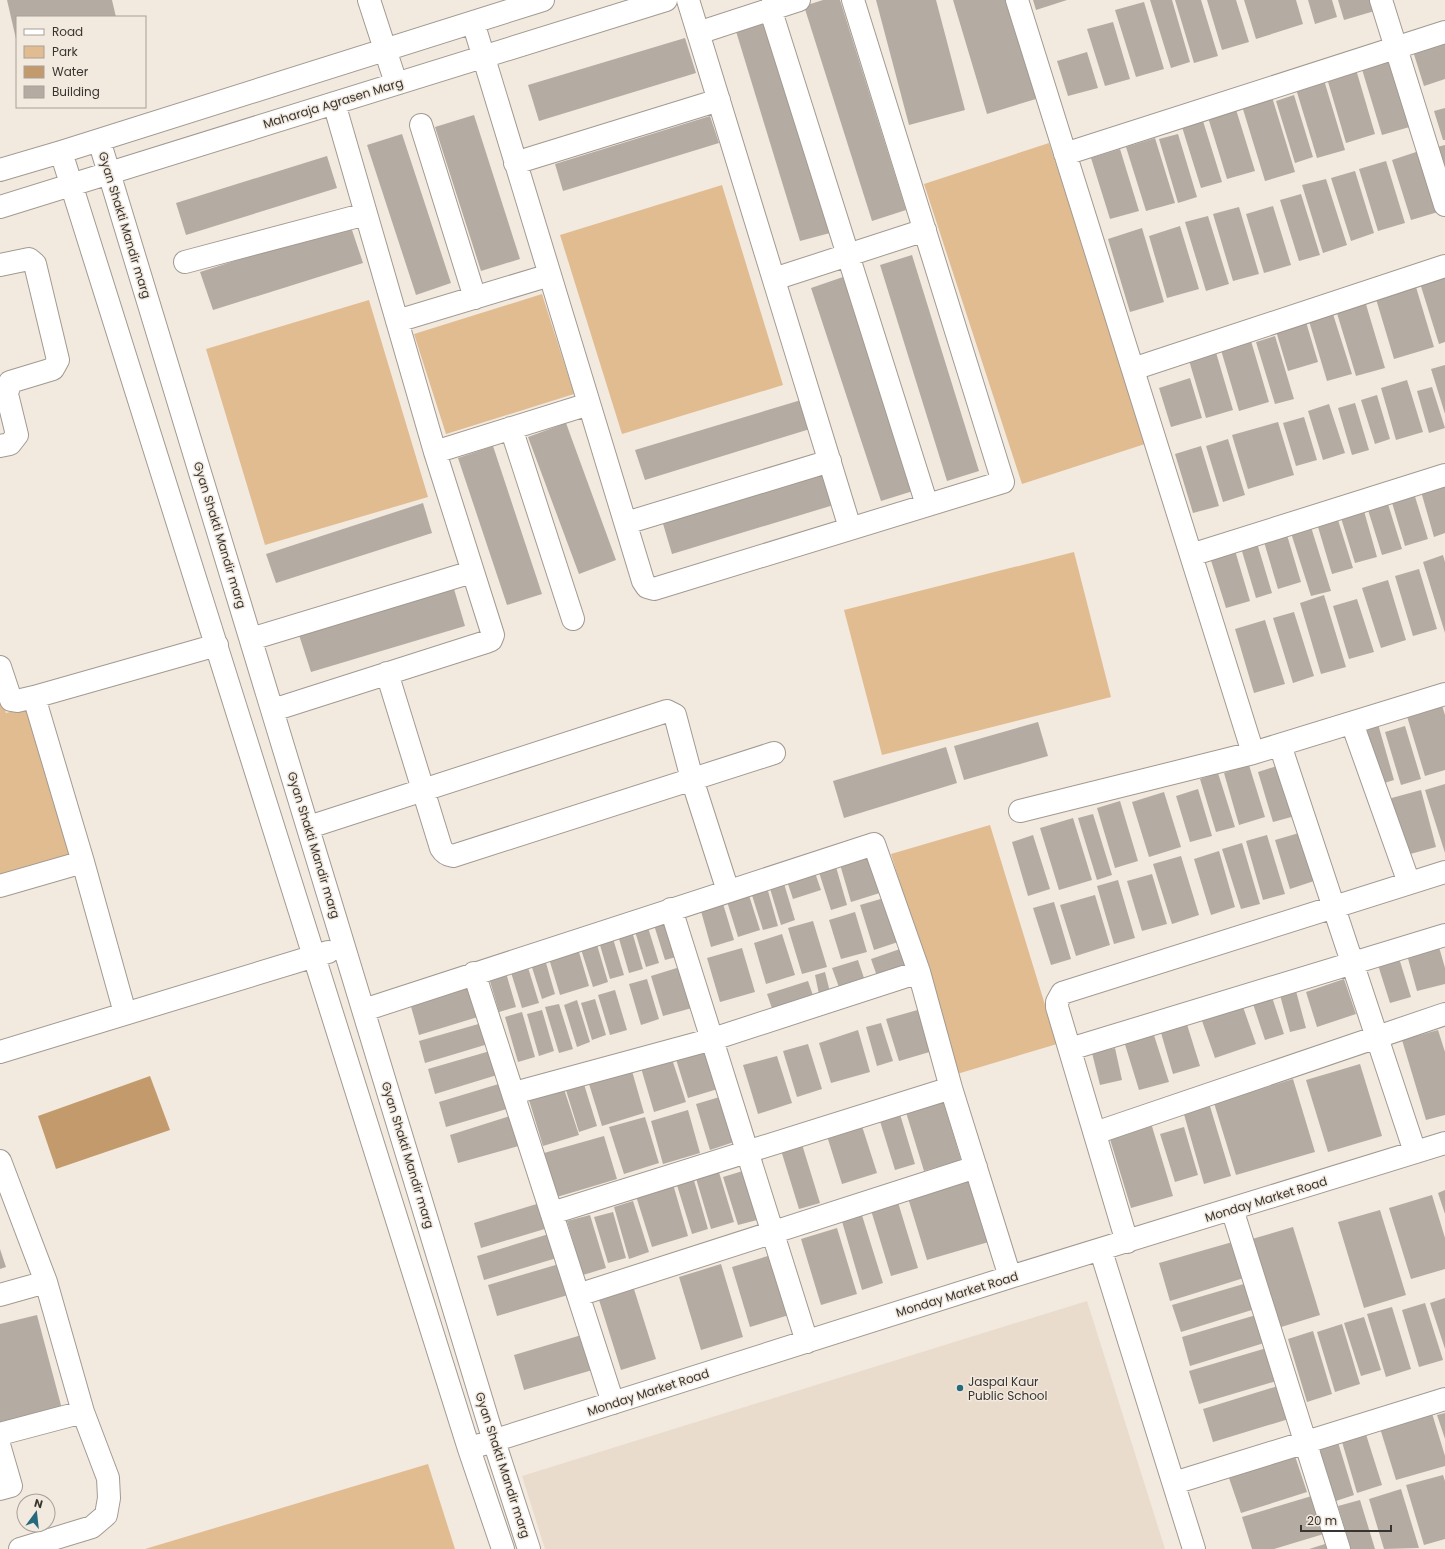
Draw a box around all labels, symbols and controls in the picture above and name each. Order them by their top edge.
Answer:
legend [16,16,146,108]
text: Road [52,23,83,40]
text: Park [52,43,79,60]
text: Water [52,63,89,80]
street label: Maharaja Agrasen Marg [261,74,405,132]
text: Building [52,83,100,100]
street label: Gyan Shakti Mandir marg [95,150,155,300]
street label: Gyan Shakti Mandir marg [190,460,250,610]
street label: Gyan Shakti Mandir marg [284,770,344,920]
street label: Gyan Shakti Mandir marg [378,1080,438,1230]
street label: Monday Market Road [1203,1172,1329,1226]
street label: Monday Market Road [894,1267,1020,1321]
street label: Monday Market Road [585,1364,711,1420]
place label: Jaspal Kaur Public School [968,1373,1048,1404]
marker: Jaspal Kaur Public School [955,1383,965,1393]
street label: Gyan Shakti Mandir marg [471,1390,535,1540]
north arrow [16,1493,56,1533]
text: N [33,1495,45,1512]
scale bar [1301,1507,1391,1533]
text: 20 m [1307,1512,1337,1529]

